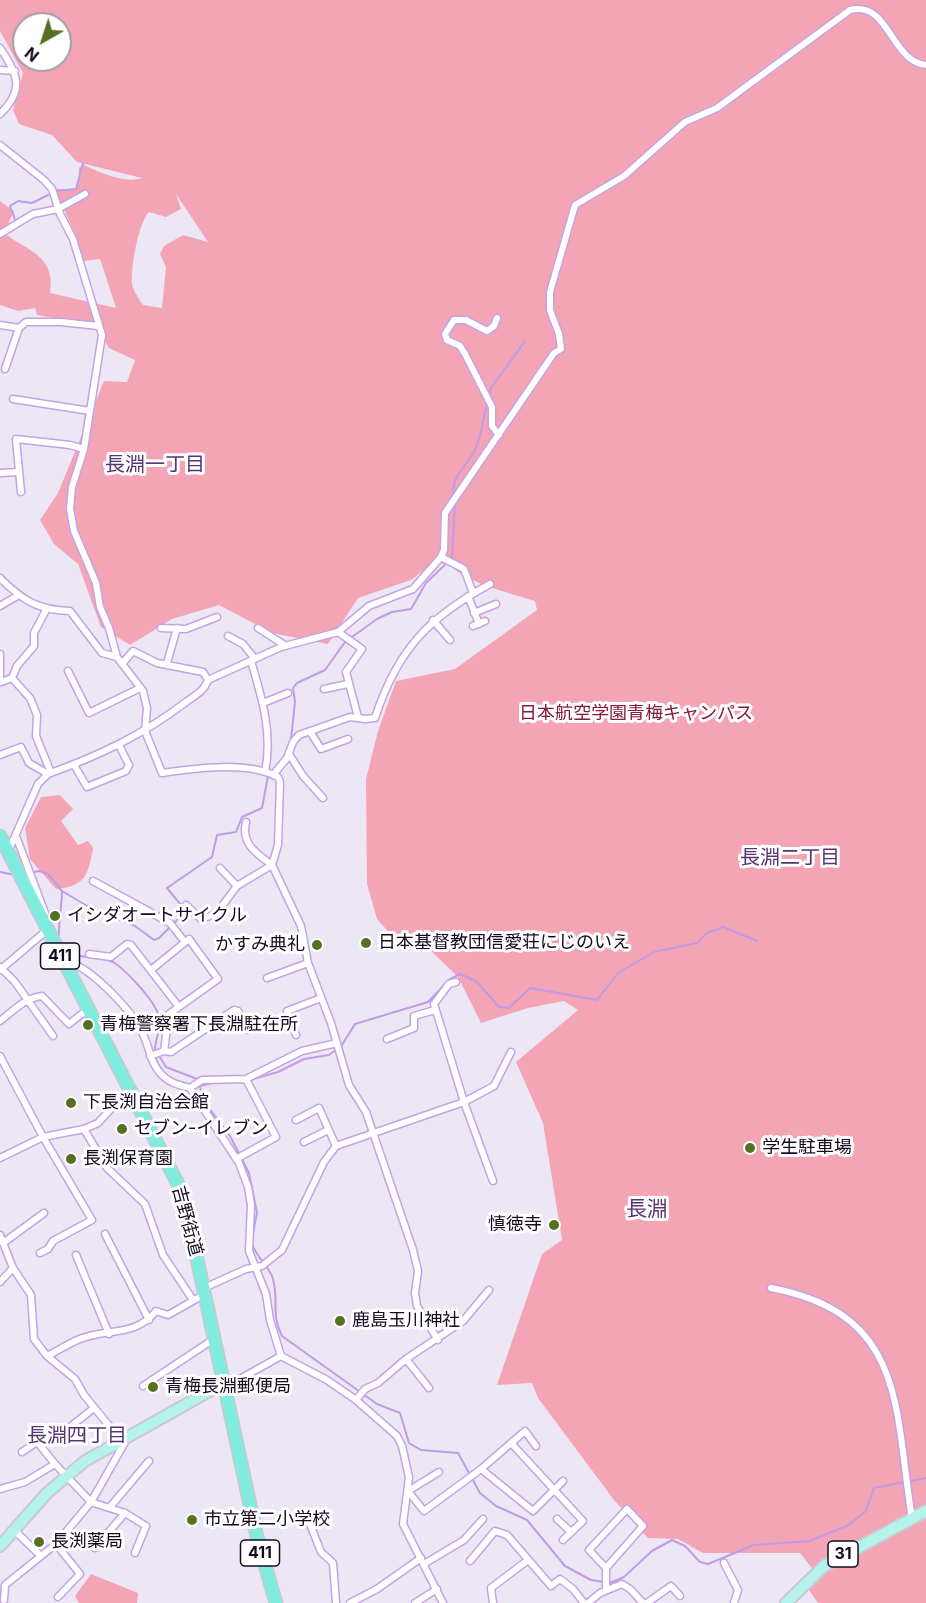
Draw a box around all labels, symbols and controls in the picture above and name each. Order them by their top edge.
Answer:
north arrow [12,12,72,72]
text: N [21,43,43,66]
district label: 長淵一丁目 [105,453,205,477]
park label: 日本航空学園青梅キャンパス [519,703,753,725]
district label: 長淵二丁目 [740,846,840,870]
place label: イシダオートサイクル [67,905,247,927]
marker: イシダオートサイクル [48,909,62,923]
place label: 日本基督教団信愛荘にじのいえ [378,932,630,954]
place label: かすみ典礼 [215,934,305,956]
marker: 日本基督教団信愛荘にじのいえ [359,936,373,950]
marker: かすみ典礼 [310,938,324,952]
road number: 411 [40,943,80,969]
place label: 青梅警察署下長淵駐在所 [100,1014,298,1036]
marker: 青梅警察署下長淵駐在所 [81,1018,95,1032]
place label: 下長渕自治会館 [83,1092,209,1114]
marker: 下長渕自治会館 [64,1096,78,1110]
place label: セブン-イレブン [134,1118,268,1140]
marker: セブン-イレブン [115,1122,129,1136]
place label: 学生駐車場 [762,1137,852,1159]
marker: 学生駐車場 [743,1141,757,1155]
place label: 長渕保育園 [83,1148,173,1170]
marker: 長渕保育園 [64,1152,78,1166]
street label: 吉野街道 [167,1183,207,1259]
district label: 長淵 [626,1197,668,1223]
place label: 慎徳寺 [488,1214,542,1236]
marker: 慎徳寺 [547,1218,561,1232]
place label: 鹿島玉川神社 [352,1310,460,1332]
marker: 鹿島玉川神社 [333,1314,347,1328]
place label: 青梅長淵郵便局 [165,1376,291,1398]
marker: 青梅長淵郵便局 [146,1380,160,1394]
district label: 長淵四丁目 [27,1424,127,1448]
place label: 市立第二小学校 [204,1509,330,1531]
marker: 市立第二小学校 [185,1513,199,1527]
place label: 長渕薬局 [51,1531,123,1553]
marker: 長渕薬局 [32,1535,46,1549]
road number: 411 [240,1540,280,1566]
road number: 31 [828,1541,858,1567]

